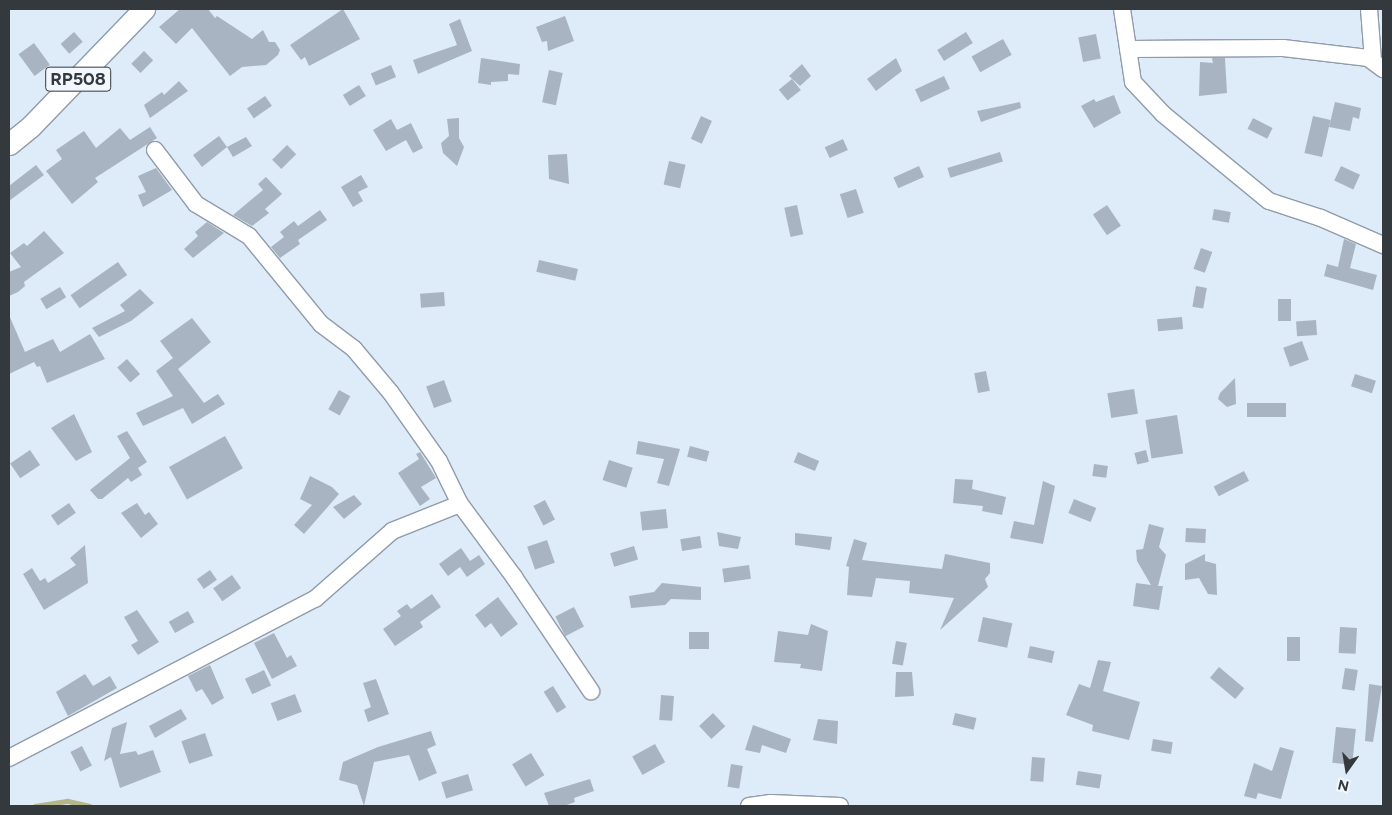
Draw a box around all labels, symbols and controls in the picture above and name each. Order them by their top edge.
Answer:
road number: RP508 [44,64,112,95]
north arrow [1322,745,1372,795]
text: N [1336,776,1351,795]

